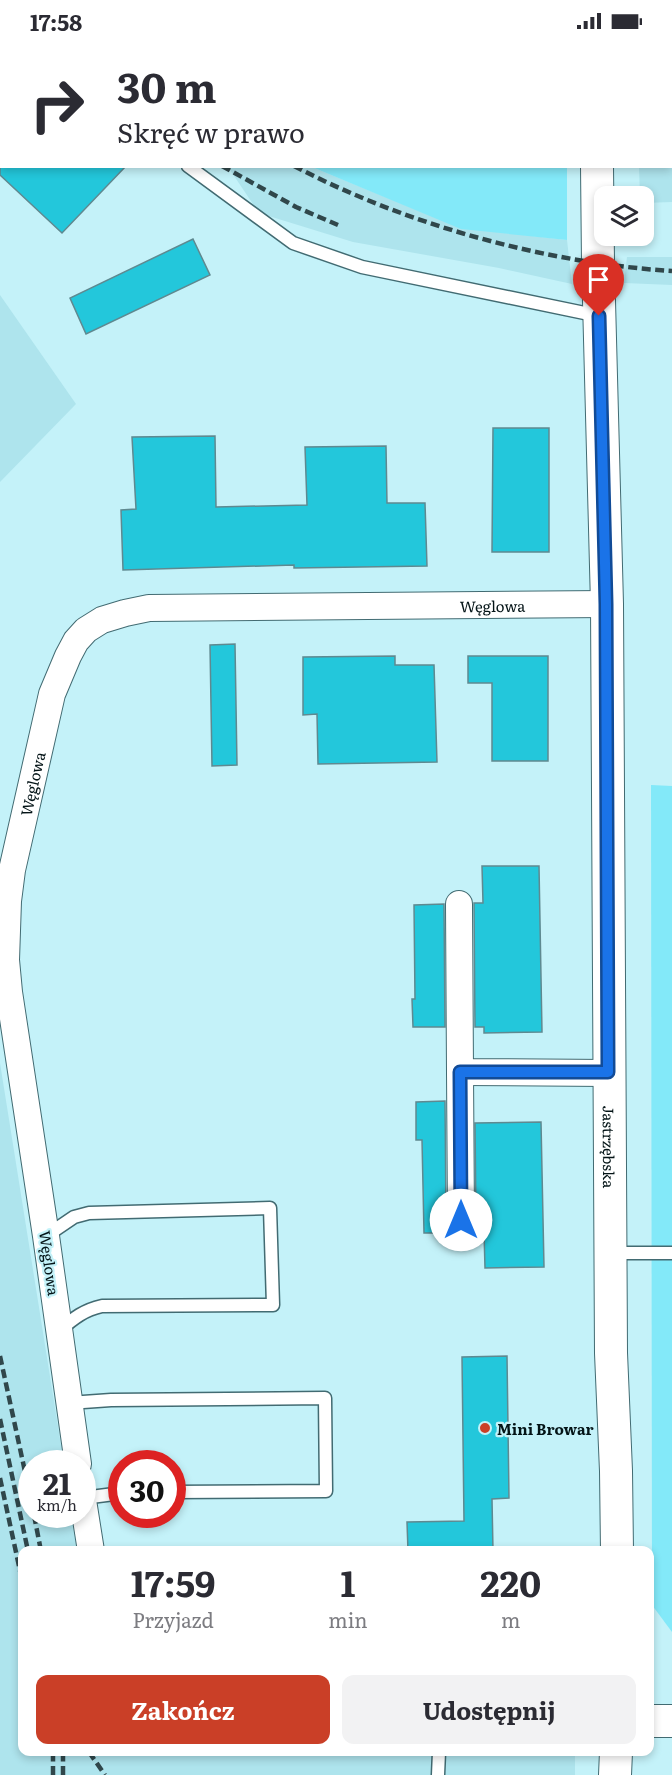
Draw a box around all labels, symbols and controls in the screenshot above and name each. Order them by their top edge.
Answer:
text: 17:58 [30,5,82,38]
text: 30 m [117,54,217,116]
icon: right [18,66,96,144]
text: Skręć w prawo [117,111,305,151]
map controls [594,186,654,246]
button: layers [594,186,654,246]
pin [573,254,624,316]
icon: arrive [582,263,615,296]
street label: Węglowa [460,593,526,617]
street label: Węglowa [13,748,50,818]
street label: Jastrzębska [598,1105,622,1189]
position arrow [429,1188,493,1252]
street label: Węglowa [34,1229,66,1298]
place label: Mini Browar [497,1417,594,1440]
marker: Mini Browar [478,1421,492,1435]
speed limit sign: 30 [108,1450,186,1528]
text: 21 [43,1460,71,1504]
text: km/h [37,1493,77,1516]
text: 17:59 [131,1555,215,1608]
text: 1 [340,1555,355,1608]
text: 220 [480,1555,541,1608]
text: Przyjazd [132,1604,214,1634]
text: min [328,1604,368,1634]
text: m [501,1604,520,1634]
button: Zakończ [36,1675,330,1744]
button: Udostępnij [342,1675,636,1744]

